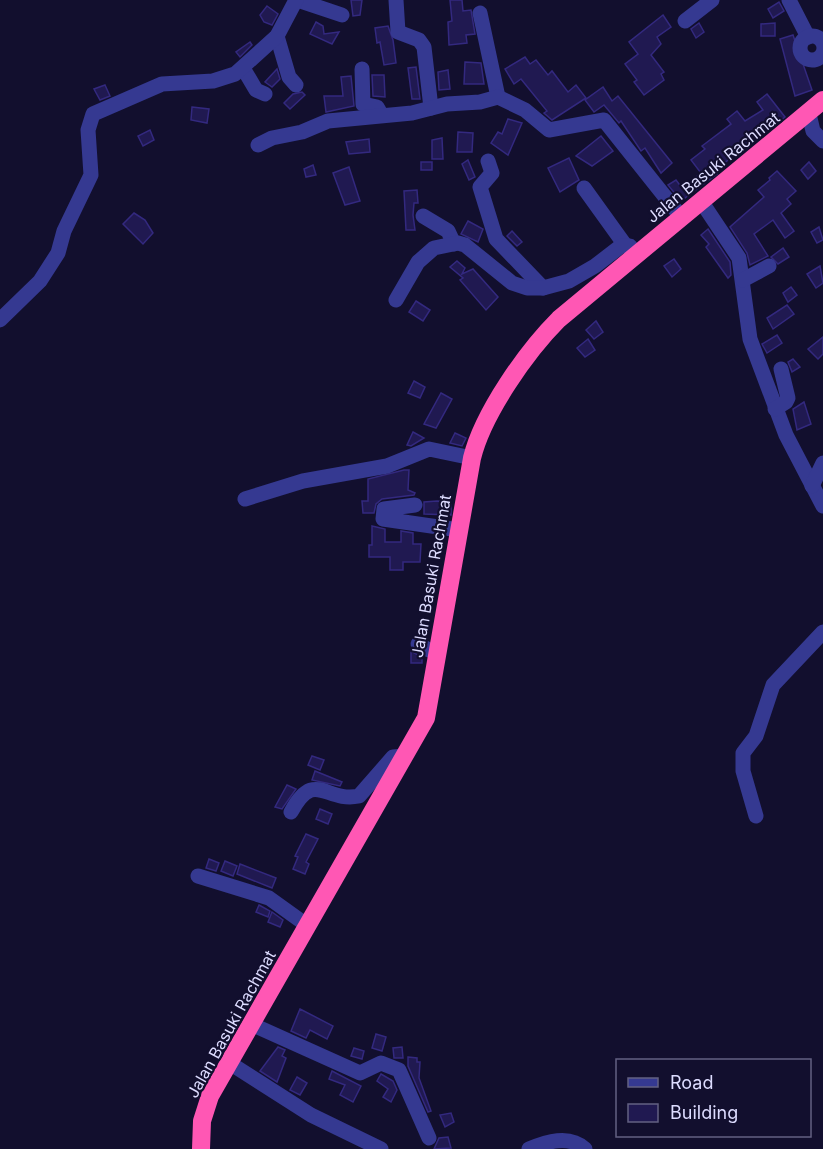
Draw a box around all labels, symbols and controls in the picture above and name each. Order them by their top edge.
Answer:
street label: Jalan Basuki Rachmat [642,107,784,227]
street label: Jalan Basuki Rachmat [407,493,455,659]
street label: Jalan Basuki Rachmat [182,947,280,1101]
legend [616,1059,811,1137]
text: Road [670,1072,713,1093]
text: Building [670,1102,738,1123]

